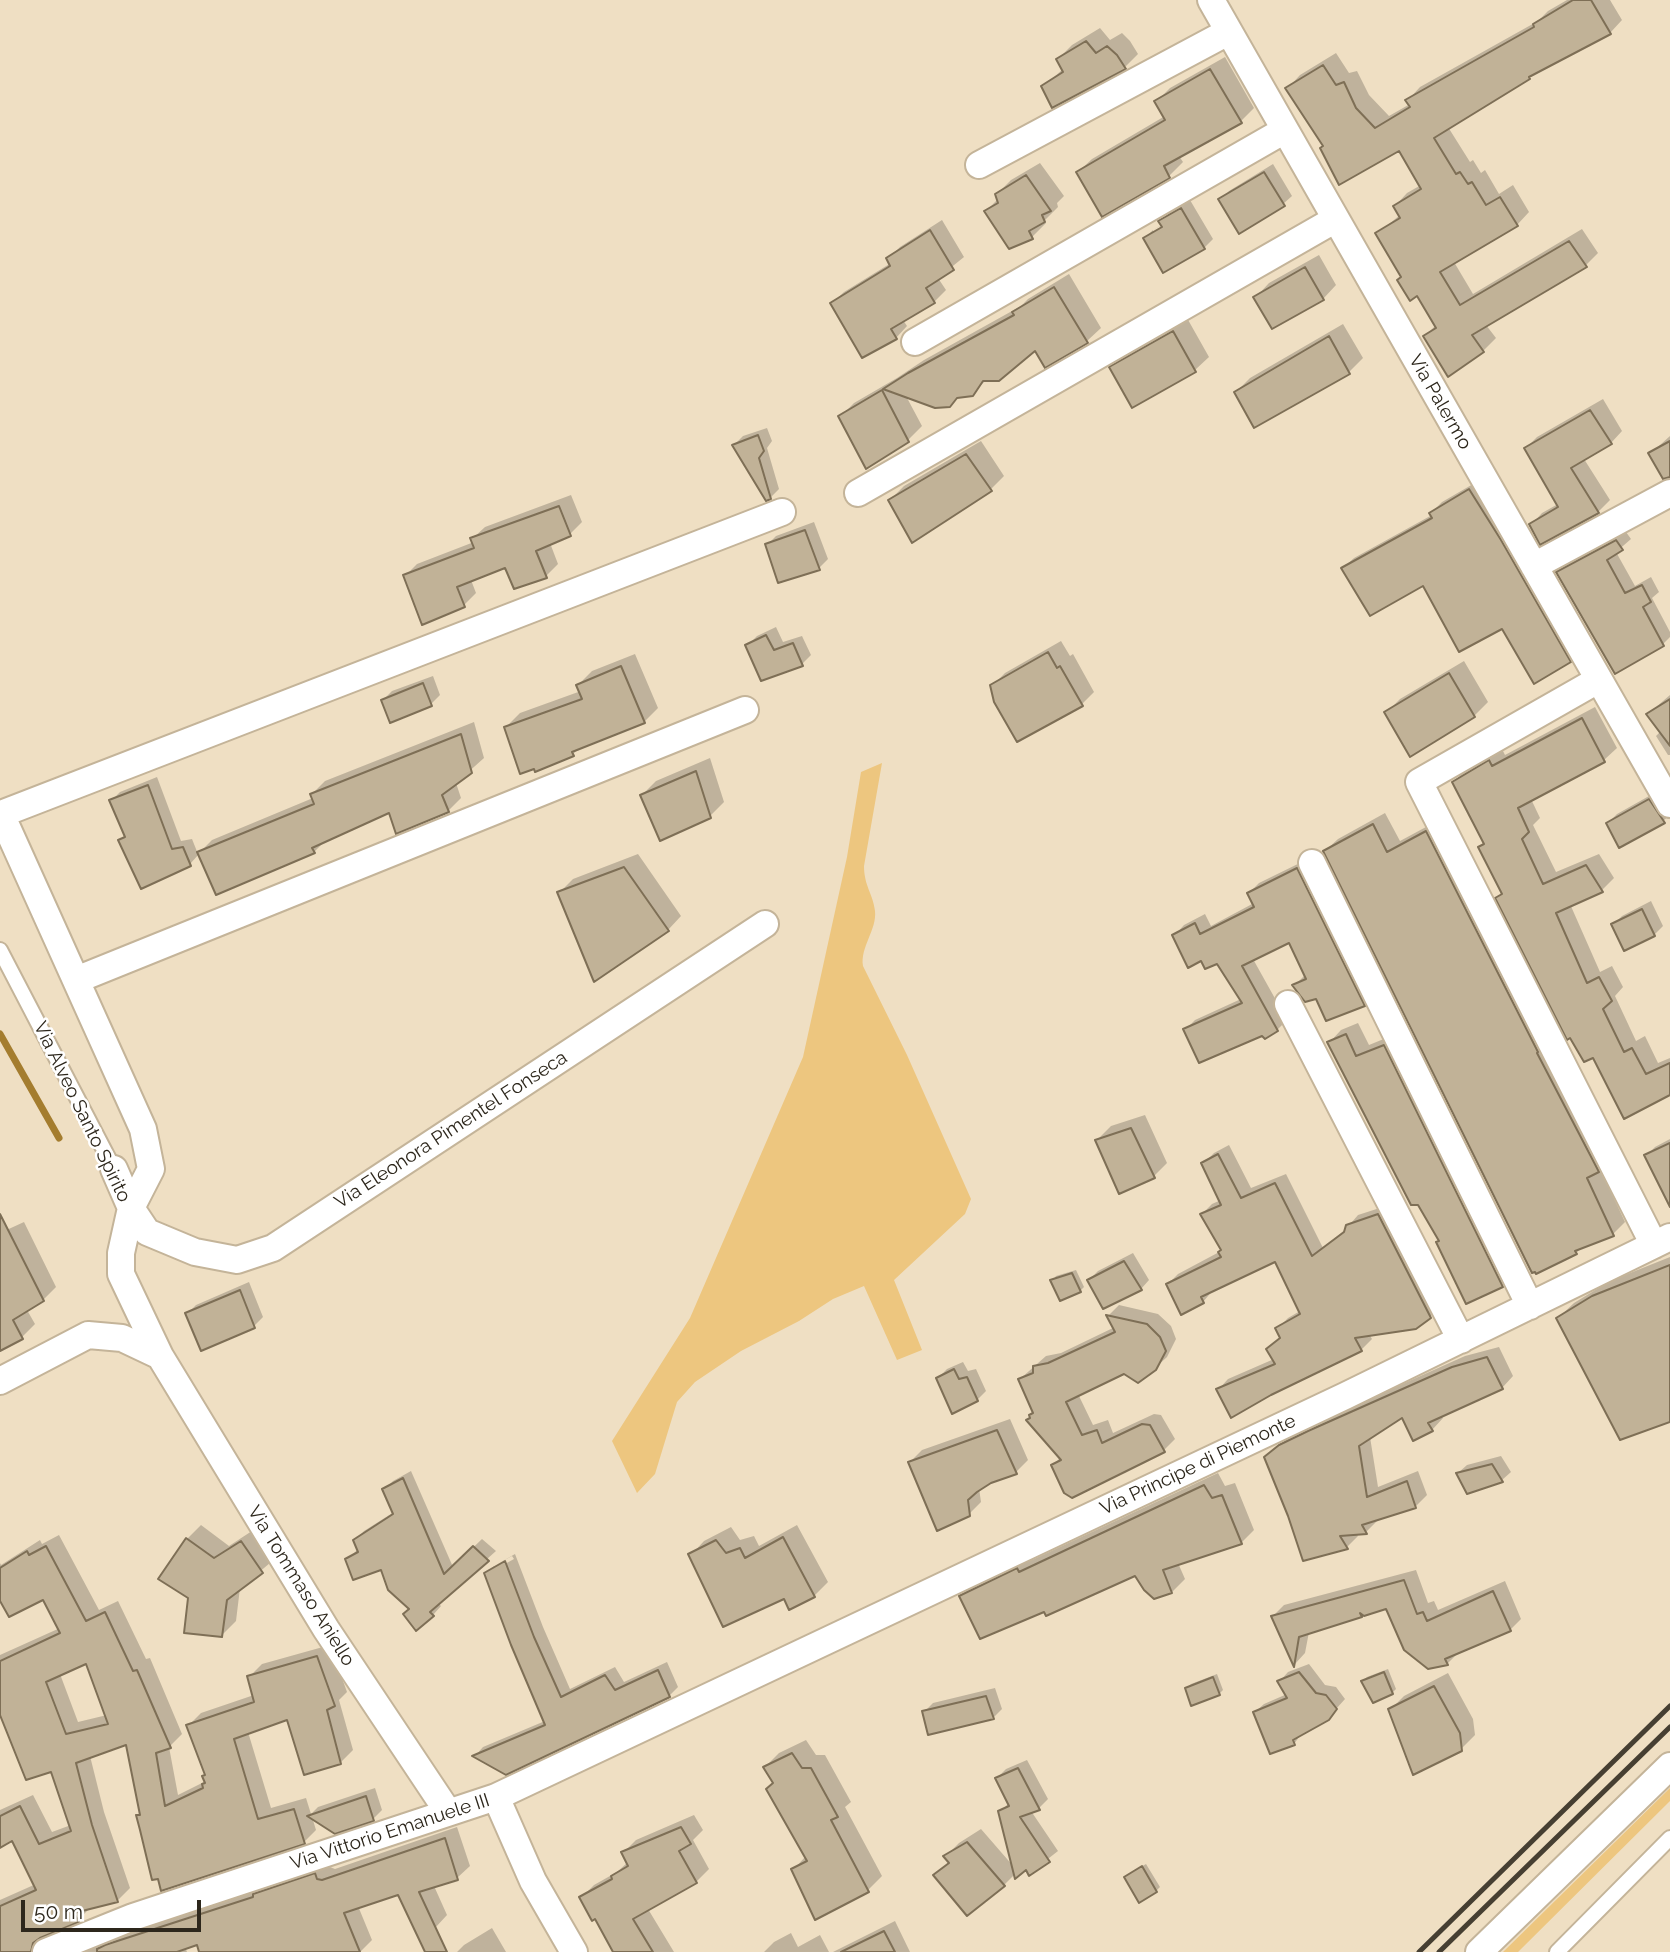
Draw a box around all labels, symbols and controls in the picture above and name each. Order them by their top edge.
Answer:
street label: Via Palermo [1404,350,1476,454]
street label: Via Alveo Santo Spirito [28,1018,136,1206]
street label: Via Eleonora Pimentel Fonseca [330,1046,572,1214]
street label: Via Principe di Piemonte [1097,1410,1299,1520]
street label: Via Tommaso Aniello [242,1502,360,1670]
street label: Via Vittorio Emanuele III [287,1789,493,1875]
scale bar [24,1885,205,1929]
text: 50 m [34,1899,83,1924]

